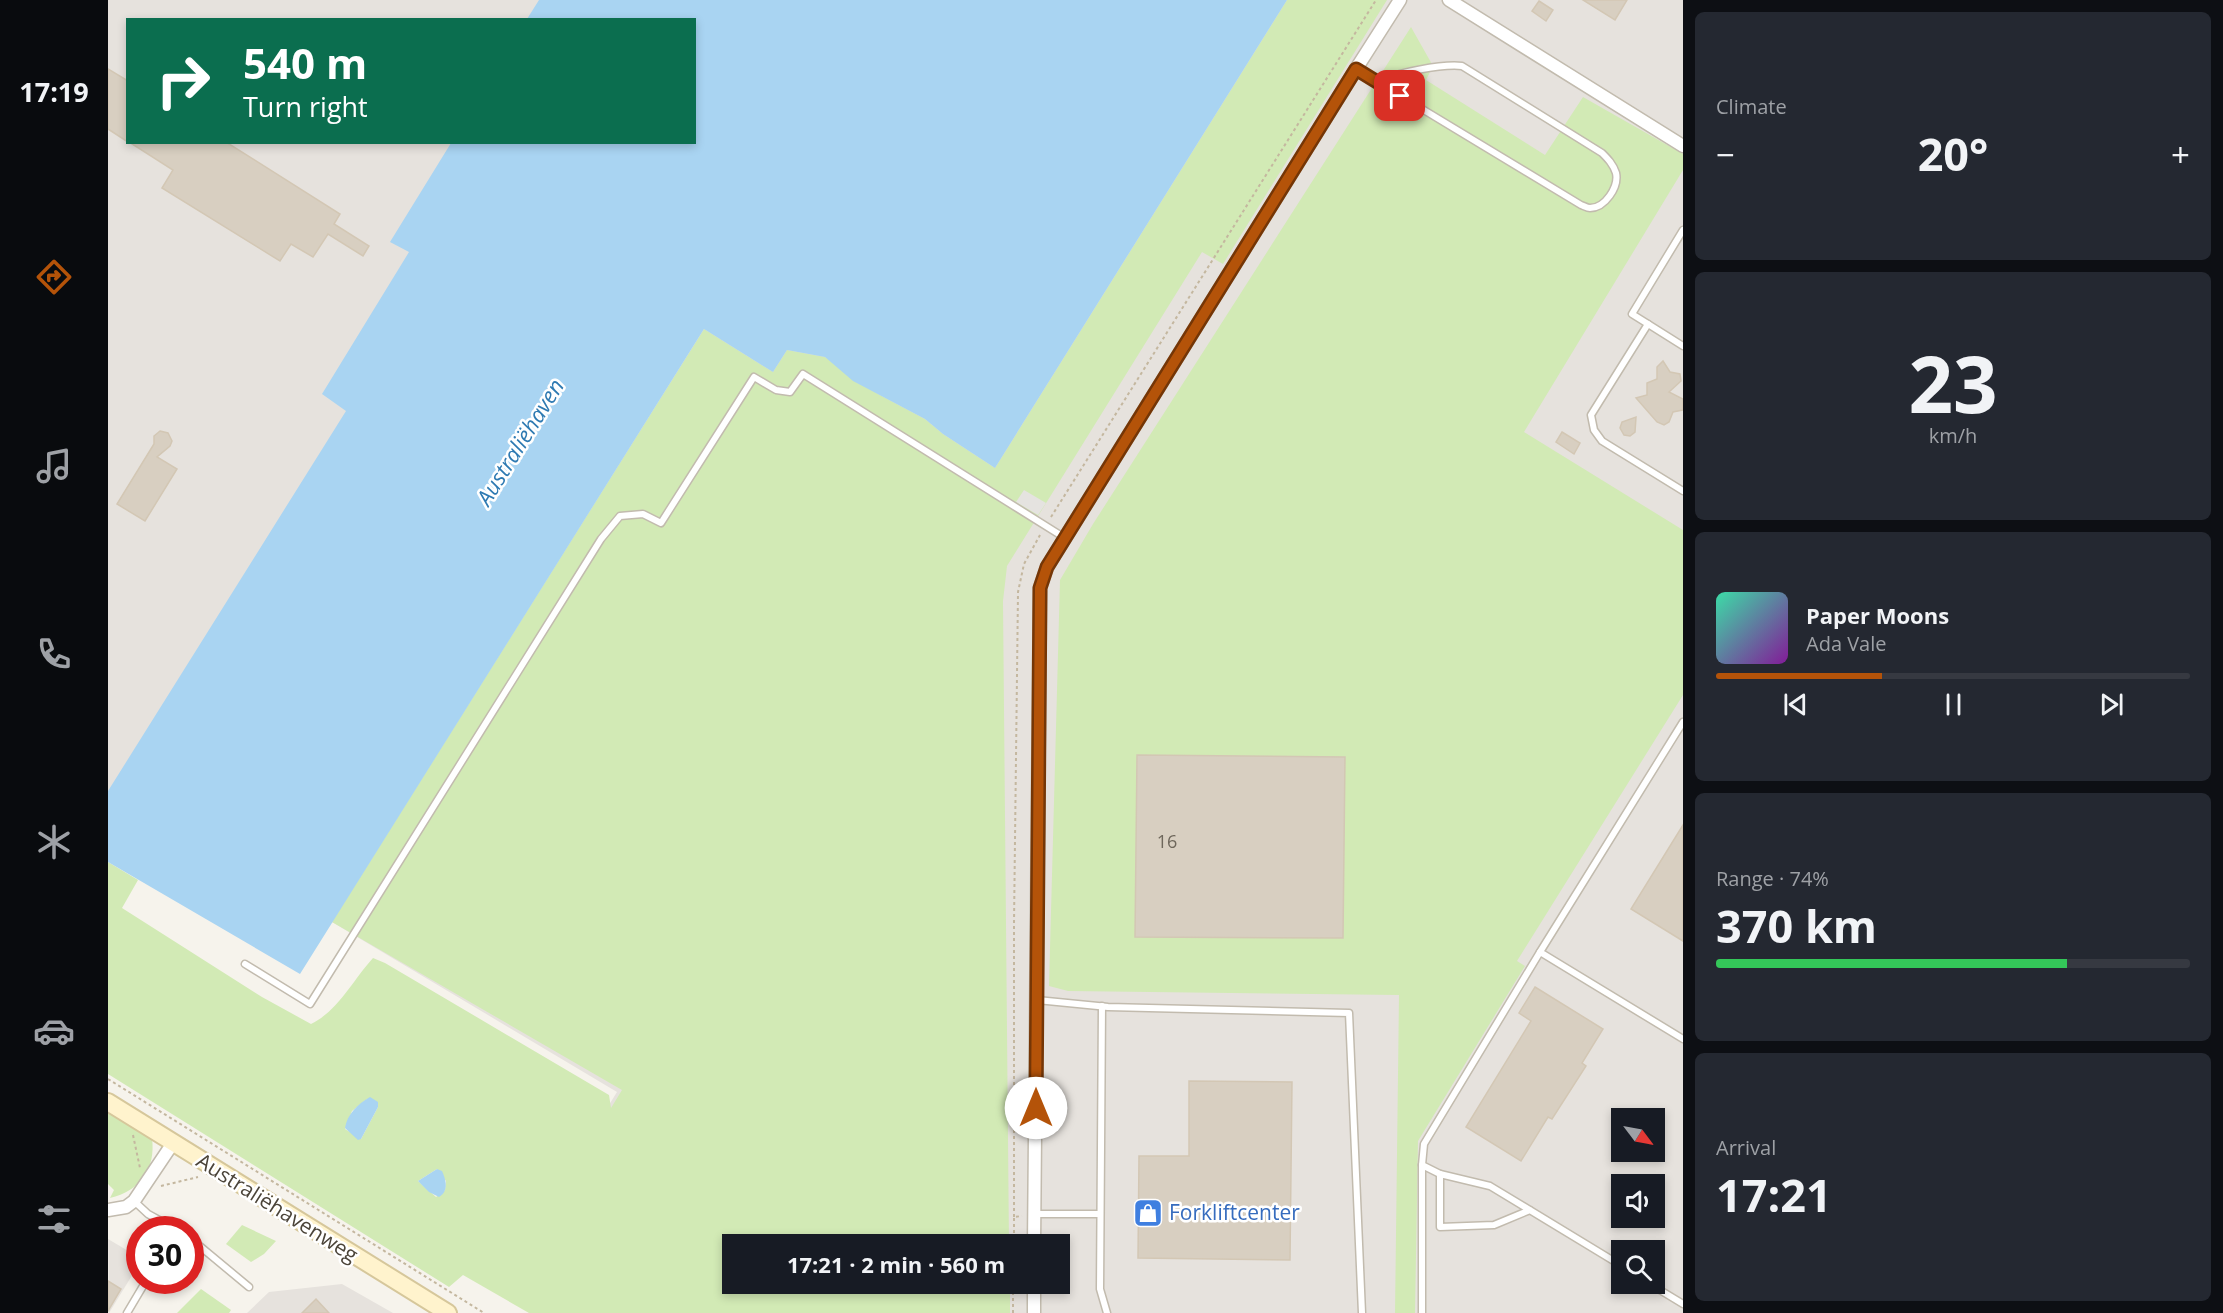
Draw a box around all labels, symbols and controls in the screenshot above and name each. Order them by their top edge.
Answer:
text: 540 m [243,34,367,91]
icon: right [144,42,222,120]
pin [1374,70,1425,121]
text: 17:19 [19,73,89,110]
icon: arrive [1383,79,1416,112]
text: Turn right [243,88,368,125]
text: Climate [1716,93,1787,120]
text: 20° [1918,123,1988,184]
text: − [1716,132,1735,177]
text: + [2171,132,2190,177]
icon: directions [33,256,75,298]
text: 23 [1908,330,1998,436]
water label: Australiëhaven [467,373,570,512]
text: km/h [1929,422,1977,449]
icon: music [33,445,75,487]
text: Paper Moons [1806,600,1949,630]
text: Ada Vale [1806,630,1887,657]
icon: phone [33,633,75,675]
icon: previous [1779,688,1812,721]
icon: pause [1937,688,1970,721]
icon: next [2095,688,2128,721]
icon: climate [33,821,75,863]
house number: 16 [1157,829,1177,853]
text: Range · 74% [1716,865,1829,892]
text: 370 km [1716,895,1877,956]
icon: car [33,1010,75,1052]
position arrow [1004,1076,1068,1140]
north arrow [1611,1108,1665,1162]
map controls [1611,1108,1665,1294]
text: Arrival [1716,1134,1776,1161]
street label: Australiëhavenweg [191,1146,364,1268]
text: 17:21 [1716,1164,1832,1225]
button: sound [1611,1174,1665,1228]
shop icon: Forkliftcenter [1132,1197,1164,1229]
icon: filters [33,1198,75,1240]
place label: Forkliftcenter [1169,1198,1300,1226]
speed limit sign: 30 [126,1216,204,1294]
button: search [1611,1240,1665,1294]
text: 17:21 · 2 min · 560 m [787,1249,1005,1279]

